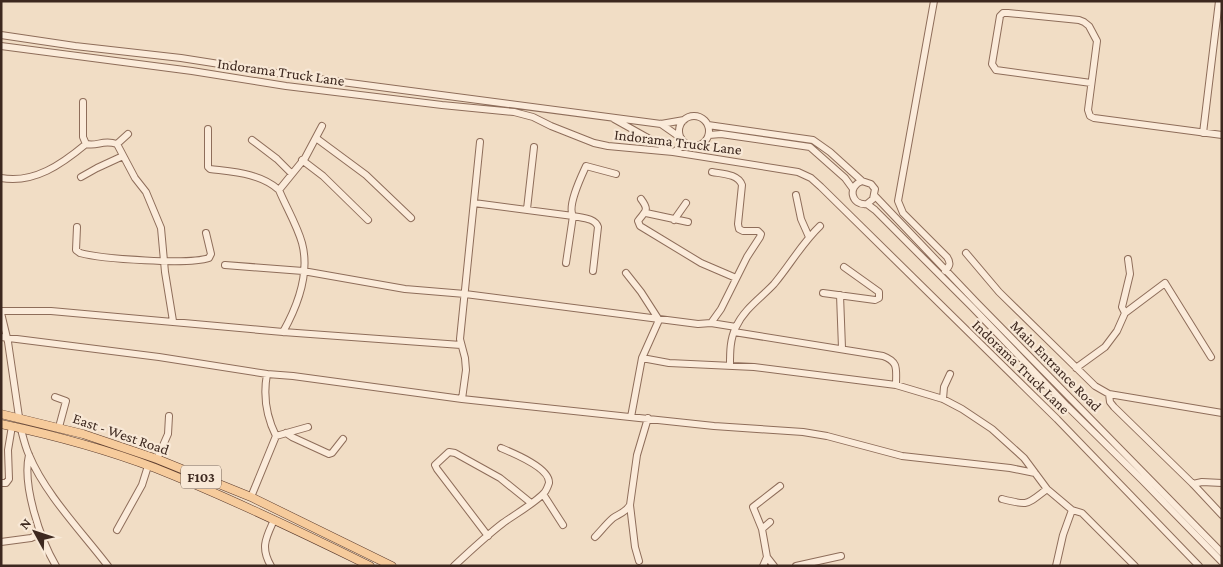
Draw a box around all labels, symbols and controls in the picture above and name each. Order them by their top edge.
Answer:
street label: Indorama Truck Lane [216,55,346,89]
street label: Indorama Truck Lane [613,126,743,158]
street label: Indorama Truck Lane [969,317,1073,418]
street label: Main Entrance Road [1007,317,1105,415]
street label: East - West Road [71,410,171,458]
road number: F103 [181,466,221,488]
north arrow [10,507,60,557]
text: N [16,514,35,532]

